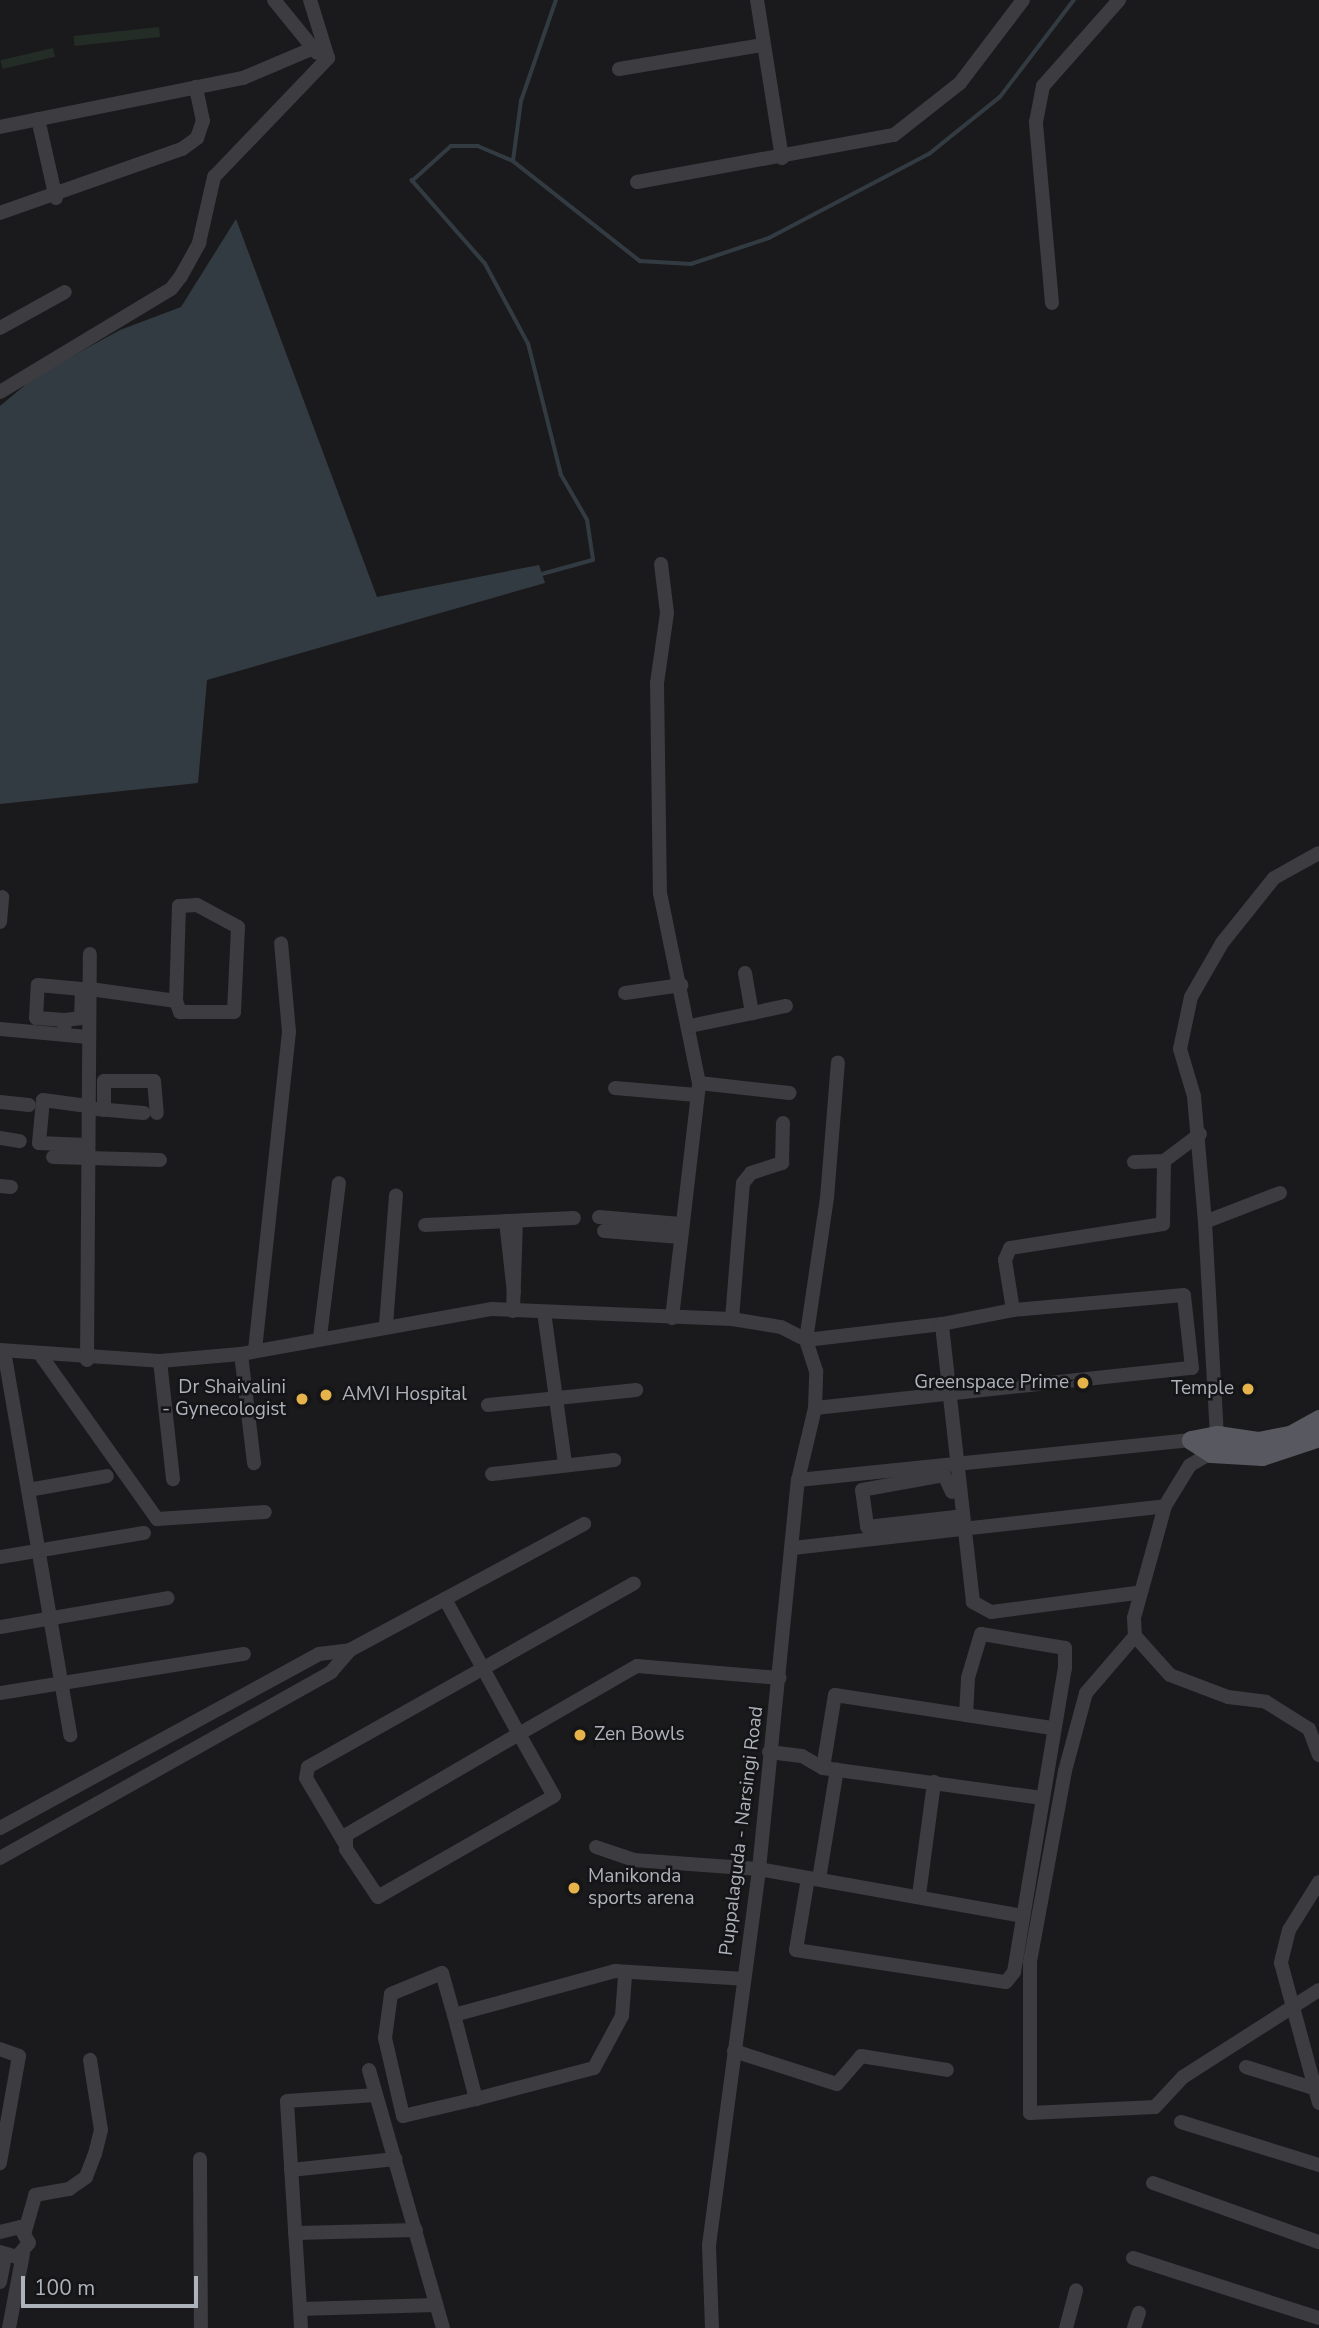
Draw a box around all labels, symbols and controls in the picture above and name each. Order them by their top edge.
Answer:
place label: Greenspace Prime [914,1372,1069,1394]
marker: Greenspace Prime [1075,1375,1091,1391]
place label: Dr Shaivalini - Gynecologist [162,1377,286,1421]
place label: Temple [1171,1378,1234,1400]
marker: Temple [1240,1381,1256,1397]
place label: AMVI Hospital [342,1384,467,1406]
marker: AMVI Hospital [316,1385,336,1405]
marker: Dr Shaivalini - Gynecologist [292,1389,312,1409]
street label: Puppalaguda - Narsingi Road [715,1705,769,1957]
place label: Zen Bowls [594,1724,685,1746]
marker: Zen Bowls [572,1727,588,1743]
place label: Manikonda sports arena [588,1866,694,1910]
marker: Manikonda sports arena [566,1880,582,1896]
scale bar [24,2262,201,2306]
text: 100 m [34,2274,95,2302]

